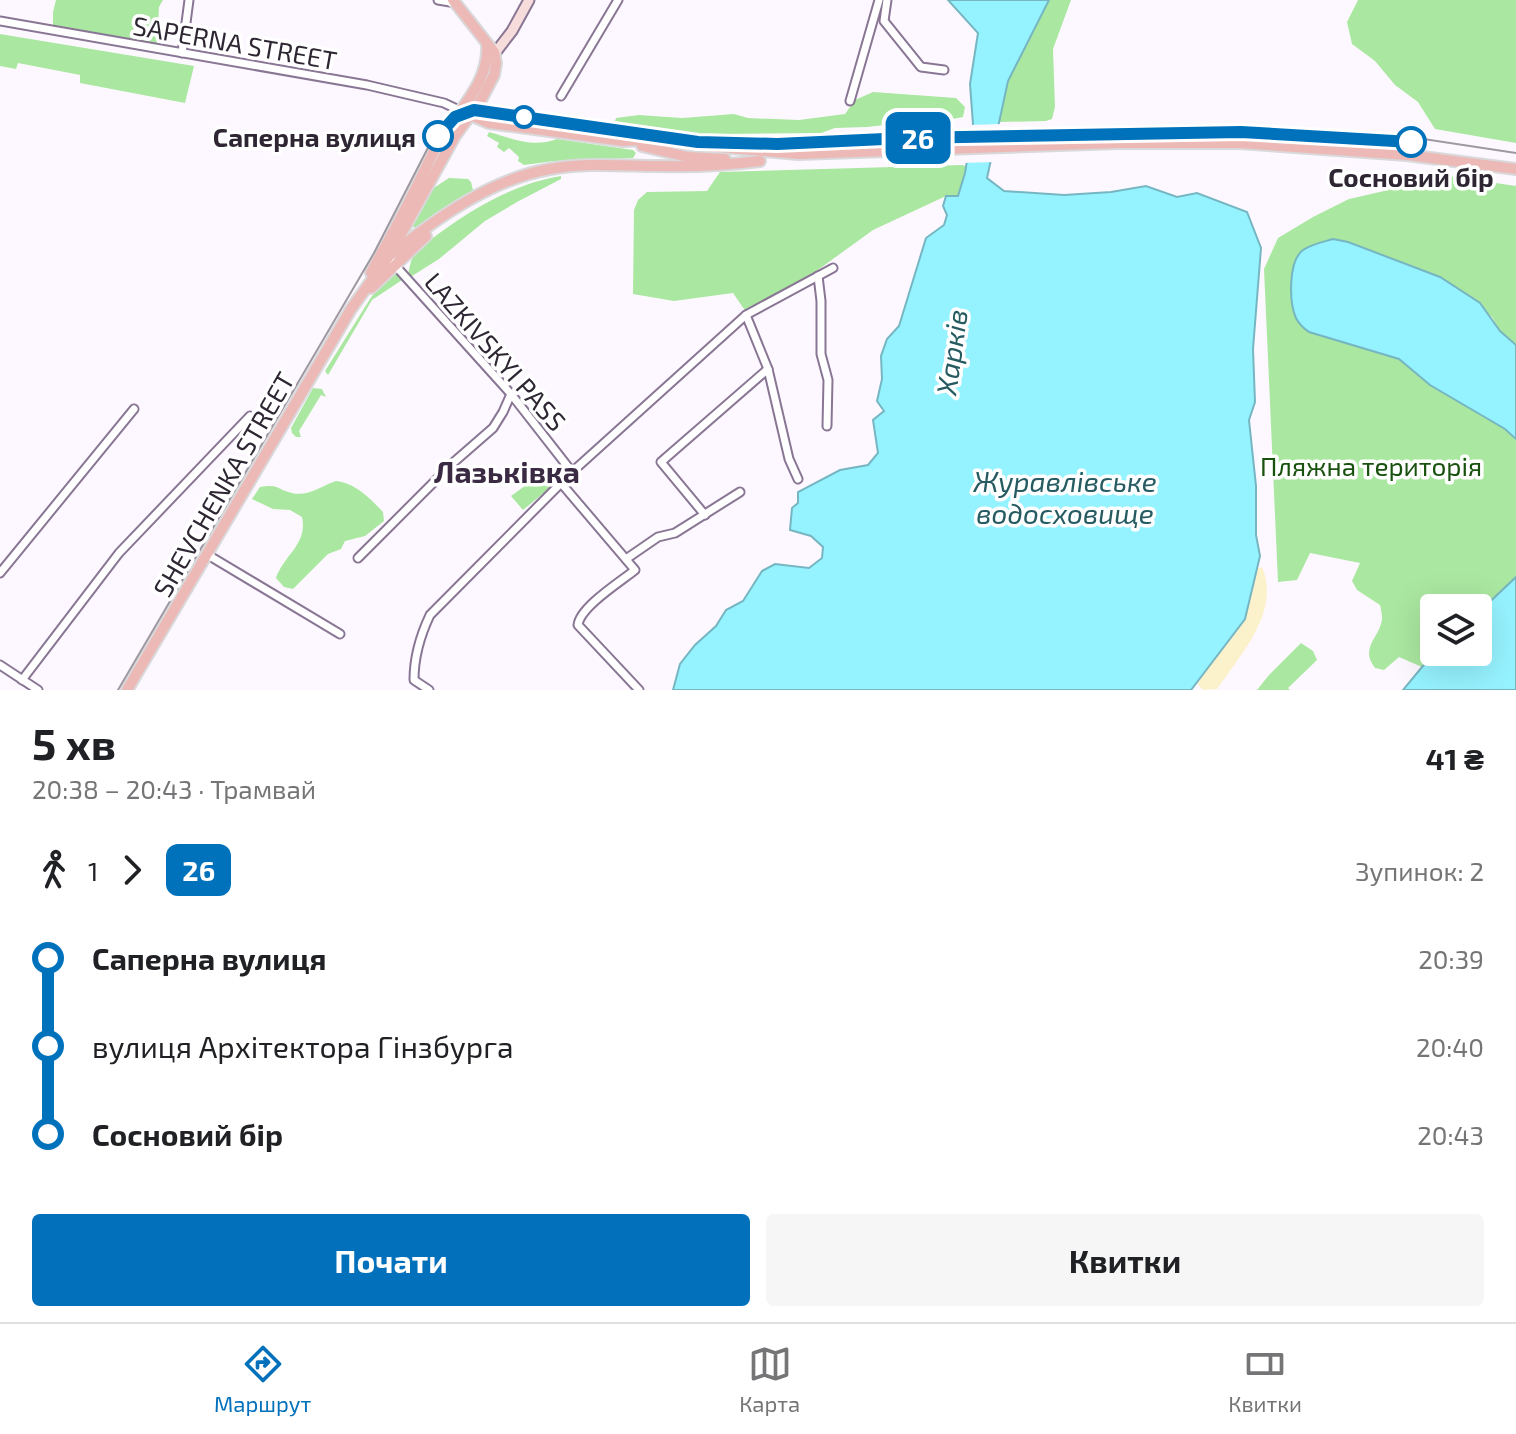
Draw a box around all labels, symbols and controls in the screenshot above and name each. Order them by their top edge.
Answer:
street label: SAPERNA STREET [131,9,339,75]
unlabelled marker [513,106,535,128]
line badge: 26 [882,112,954,164]
place label: Саперна вулиця [213,121,416,152]
marker: Саперна вулиця [423,121,453,151]
text: 26 [902,121,934,155]
marker: Сосновий бір [1396,127,1426,157]
place label: Сосновий бір [1328,161,1494,192]
street label: LAZKIVSKYI PASS [419,266,573,436]
water label: Харків [928,307,974,398]
street label: SHEVCHENKA STREET [146,366,300,602]
park label: Пляжна територія [1260,450,1482,481]
district label: Лазьківка [434,453,580,489]
water label: Журавлівське водосховище [972,464,1157,530]
map controls [1420,594,1492,666]
button: layers [1420,594,1492,666]
text: 5 хв [32,716,116,769]
text: 41 ₴ [1425,740,1484,776]
text: 20:38 – 20:43 · Трамвай [32,773,316,804]
icon: walk [32,848,76,892]
icon: forward [110,848,154,892]
text: 26 [182,853,215,887]
text: 1 [88,855,98,886]
text: Зупинок: 2 [1355,855,1484,886]
text: Саперна вулиця [92,940,326,976]
text: 20:39 [1418,943,1484,974]
text: вулиця Архітектора Гінзбурга [92,1028,514,1064]
text: 20:40 [1416,1031,1484,1062]
text: Сосновий бір [92,1116,283,1152]
text: 20:43 [1417,1119,1484,1150]
button: Почати [32,1214,750,1306]
button: Квитки [766,1214,1484,1306]
tab: Маршрут [214,1342,311,1416]
tab: Карта [739,1342,800,1416]
tab: Квитки [1228,1342,1302,1416]

